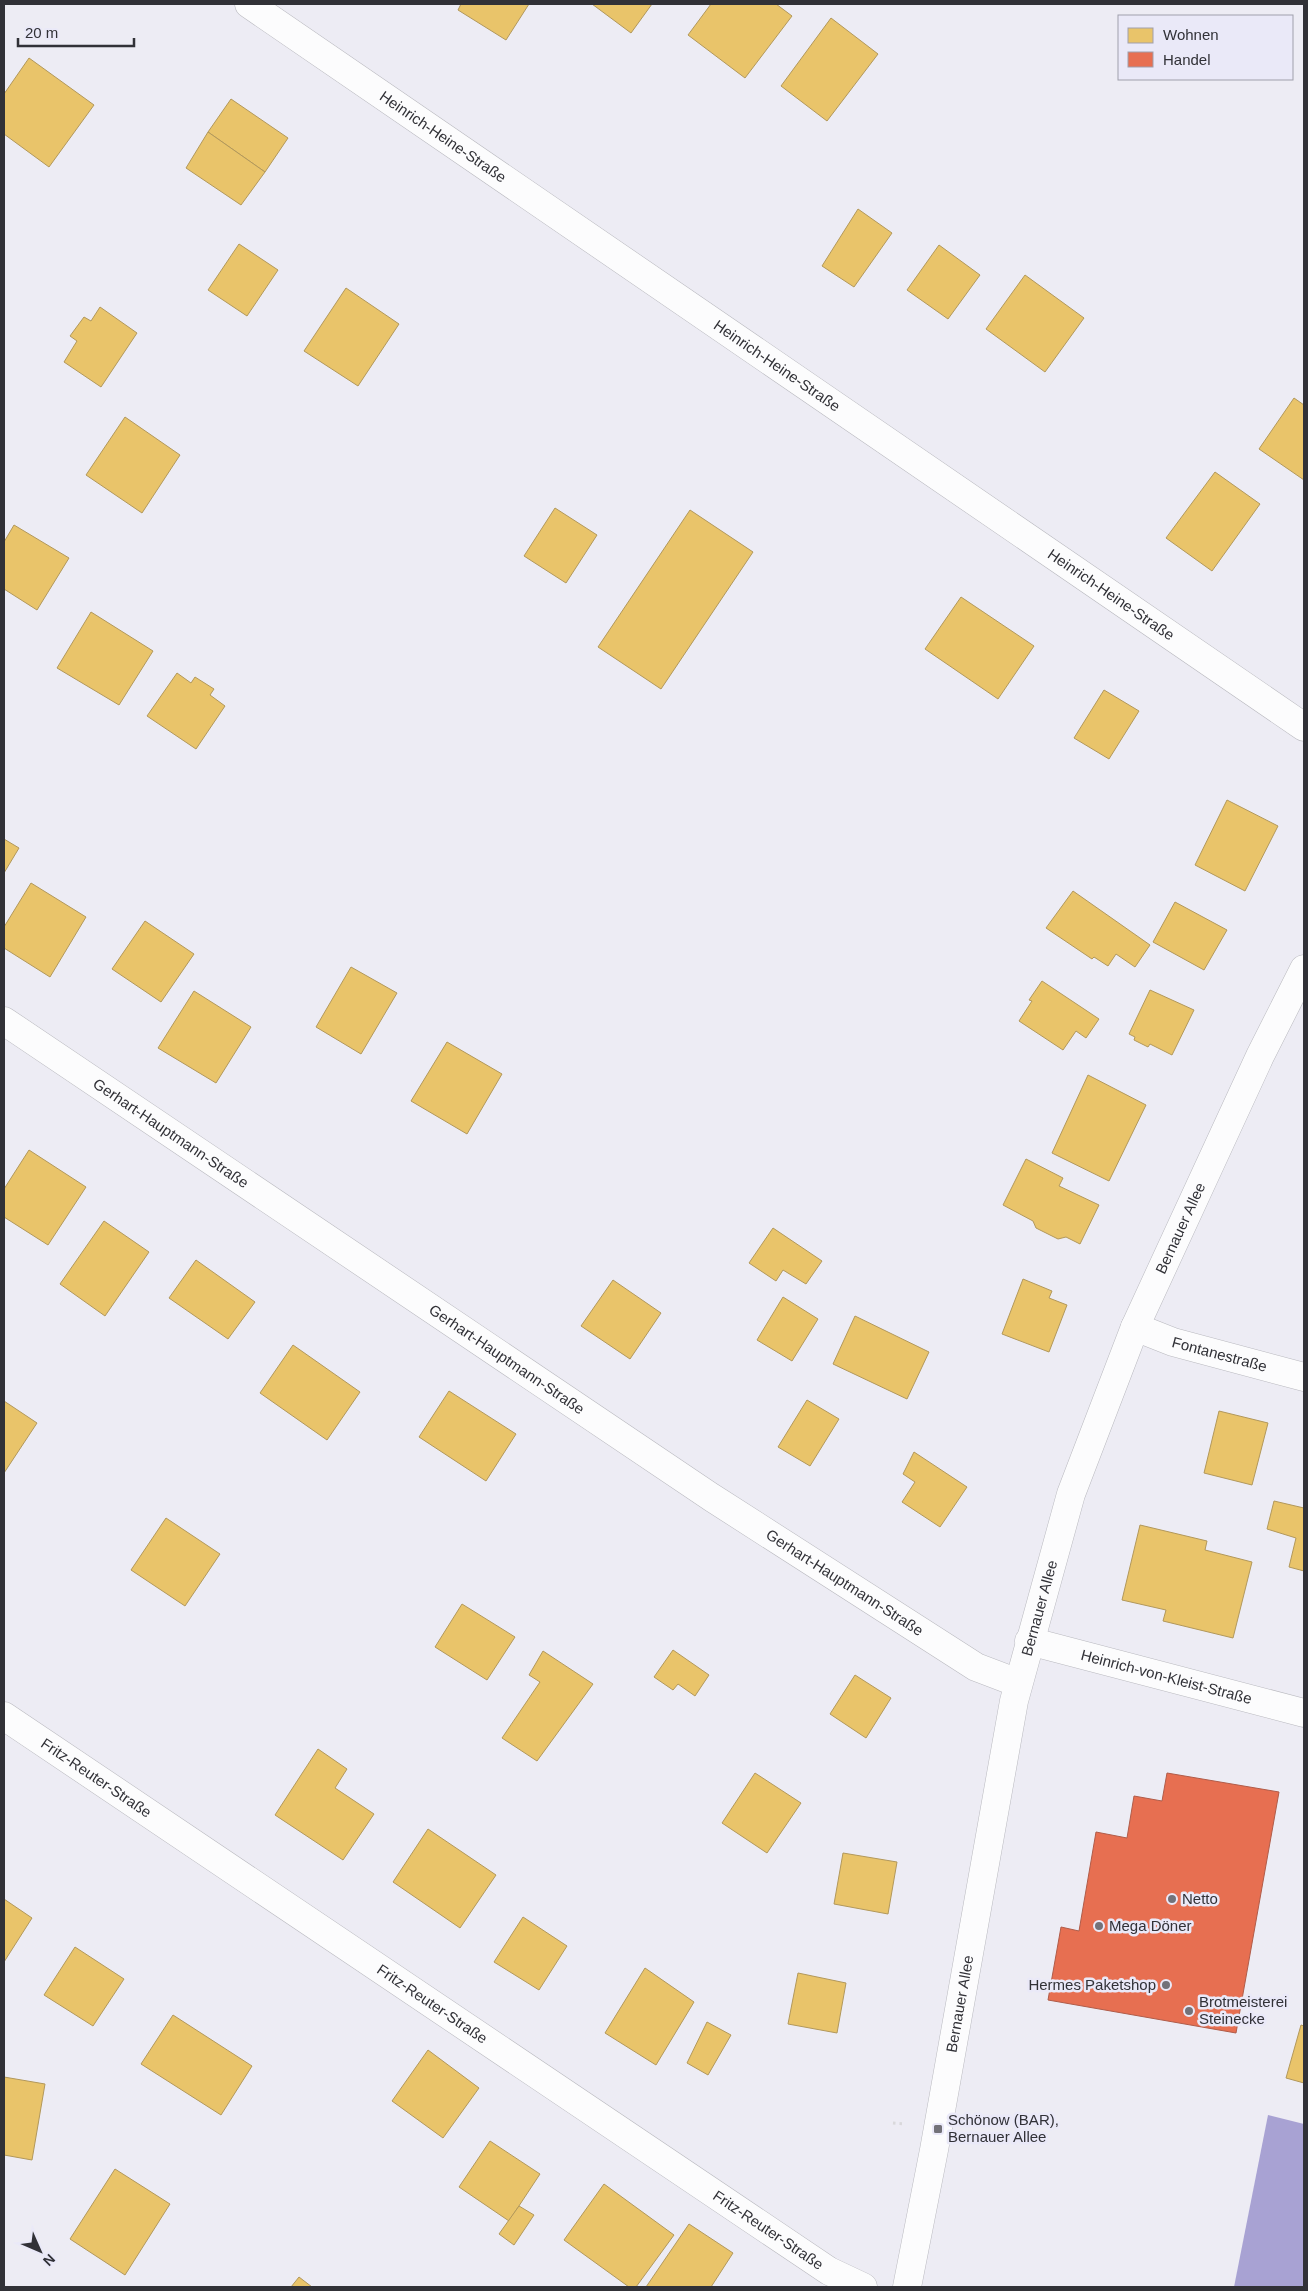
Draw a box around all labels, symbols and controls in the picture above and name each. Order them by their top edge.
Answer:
scale bar [18,15,134,47]
legend [1118,15,1293,80]
text: 20 m [25,24,58,41]
text: Wohnen [1163,26,1219,43]
text: Handel [1163,51,1211,68]
street label: Heinrich-Heine-Straße [377,87,510,186]
street label: Heinrich-Heine-Straße [711,316,844,415]
street label: Heinrich-Heine-Straße [1045,545,1178,644]
street label: Gerhart-Hauptmann-Straße [90,1075,252,1191]
street label: Bernauer Allee [1152,1180,1208,1276]
street label: Gerhart-Hauptmann-Straße [426,1301,588,1417]
street label: Fontanestraße [1170,1333,1269,1375]
street label: Gerhart-Hauptmann-Straße [763,1526,927,1639]
street label: Bernauer Allee [1018,1558,1060,1658]
street label: Heinrich-von-Kleist-Straße [1079,1646,1254,1707]
street label: Fritz-Reuter-Straße [38,1734,155,1821]
place label: Netto [1182,1890,1218,1907]
marker: Netto [1166,1893,1178,1905]
place label: Mega Döner [1109,1917,1192,1934]
marker: Mega Döner [1093,1920,1105,1932]
street label: Bernauer Allee [943,1954,977,2054]
street label: Fritz-Reuter-Straße [374,1960,491,2047]
place label: Hermes Paketshop [1028,1976,1156,1993]
marker: Hermes Paketshop [1160,1979,1172,1991]
place label: Brotmeisterei Steinecke [1199,1993,1287,2027]
marker: Brotmeisterei Steinecke [1183,2005,1195,2017]
place label: Schönow (BAR), Bernauer Allee [948,2111,1059,2145]
marker: Schönow (BAR), Bernauer Allee [932,2123,944,2135]
street label: Fritz-Reuter-Straße [710,2187,827,2273]
north arrow [15,2226,65,2276]
text: N [40,2251,58,2269]

